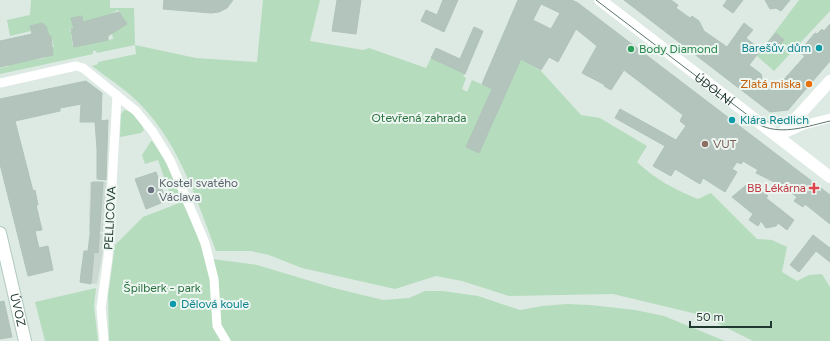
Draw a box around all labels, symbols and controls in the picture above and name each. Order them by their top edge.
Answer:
place label: Barešův dům [741,41,811,55]
place label: Body Diamond [639,42,718,56]
marker: Barešův dům [814,43,824,53]
marker: Body Diamond [626,44,636,54]
street label: ÚDOLNÍ [692,70,737,109]
place label: Zlatá miska [741,77,801,91]
marker: Zlatá miska [804,79,814,89]
park label: Otevřená zahrada [372,111,466,125]
place label: Klára Redlich [740,113,809,127]
marker: Klára Redlich [727,115,737,125]
place label: VUT [713,137,737,151]
marker: VUT [700,139,710,149]
place label: Kostel svatého Václava [159,176,238,204]
place label: BB Lékárna [747,181,806,195]
marker: BB Lékárna [809,183,819,193]
marker: Kostel svatého Václava [146,185,156,195]
street label: PELLICOVA [101,186,119,250]
park label: Špilberk - park [123,281,201,295]
street label: ÚVOZ [7,292,28,328]
place label: Dělová koule [181,297,249,311]
marker: Dělová koule [168,299,178,309]
scale bar [690,303,771,329]
text: 50 m [696,310,724,324]

